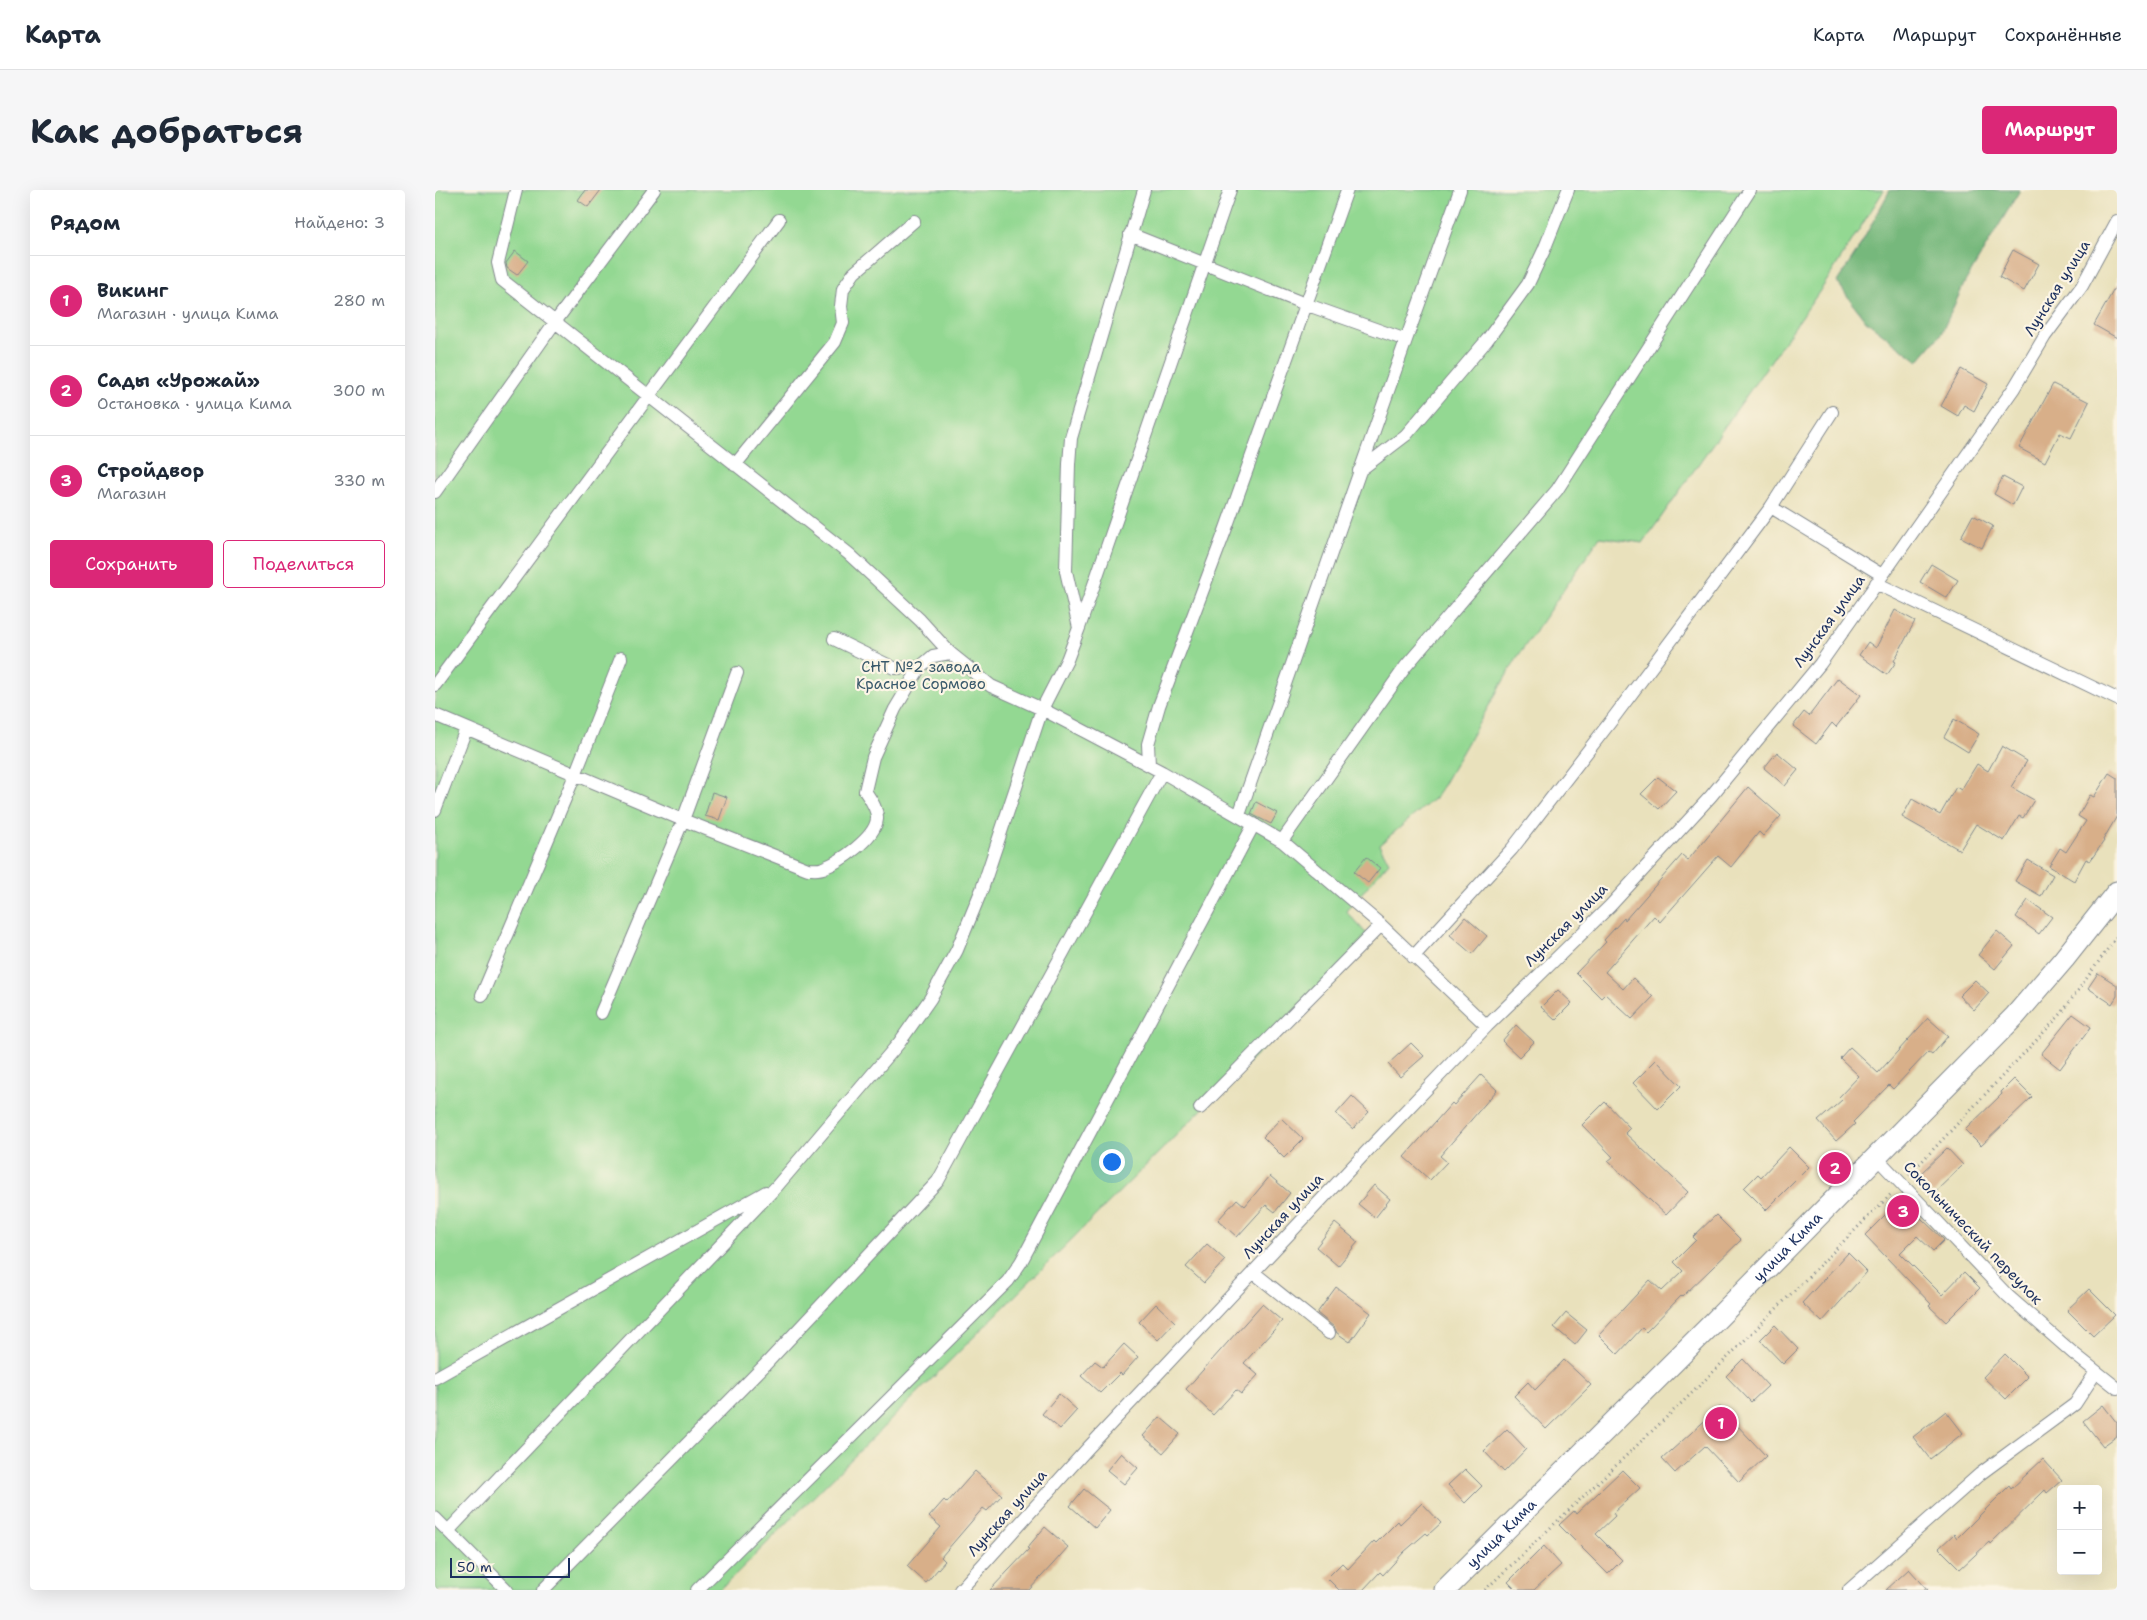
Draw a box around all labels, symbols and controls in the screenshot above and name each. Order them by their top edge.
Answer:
text: Карта [25,19,101,51]
text: Карта [1813,23,1864,47]
text: Маршрут [1892,23,1976,47]
text: Сохранённые [2004,23,2122,47]
button: Маршрут [1982,106,2117,154]
text: Как добраться [30,107,303,154]
text: Рядом [50,209,120,237]
text: Найдено: 3 [294,212,385,233]
street label: Лунская улица [2019,235,2095,340]
text: Викинг [97,278,168,303]
text: 1 [62,290,70,311]
text: 280 m [333,290,385,311]
text: Магазин · улица Кима [97,303,278,324]
text: Сады «Урожай» [97,368,260,393]
text: 2 [60,380,72,401]
text: 300 m [333,380,385,401]
text: Остановка · улица Кима [97,393,292,414]
text: Стройдвор [97,458,204,483]
text: 3 [60,470,72,491]
text: 330 m [333,470,385,491]
text: Магазин [97,483,166,504]
button: Сохранить [50,540,213,588]
button: Поделиться [223,540,385,588]
street label: Лунская улица [1789,570,1870,671]
park label: СНТ №2 завода Красное Сормово [856,657,986,694]
street label: Лунская улица [1520,879,1612,971]
your location [1099,1149,1125,1175]
pin: 2 [1819,1149,1851,1187]
street label: Сокольнический переулок [1899,1157,2047,1309]
street label: Лунская улица [1238,1168,1328,1263]
pin: 3 [1887,1192,1919,1230]
street label: улица Кима [1749,1207,1827,1286]
pin: 1 [1705,1404,1737,1442]
street label: Лунская улица [963,1465,1052,1561]
map controls [2057,1485,2102,1575]
button: + [2057,1485,2102,1530]
street label: улица Кима [1463,1494,1541,1573]
button: − [2057,1530,2102,1575]
scale bar [450,1555,570,1578]
text: 50 m [457,1558,492,1576]

